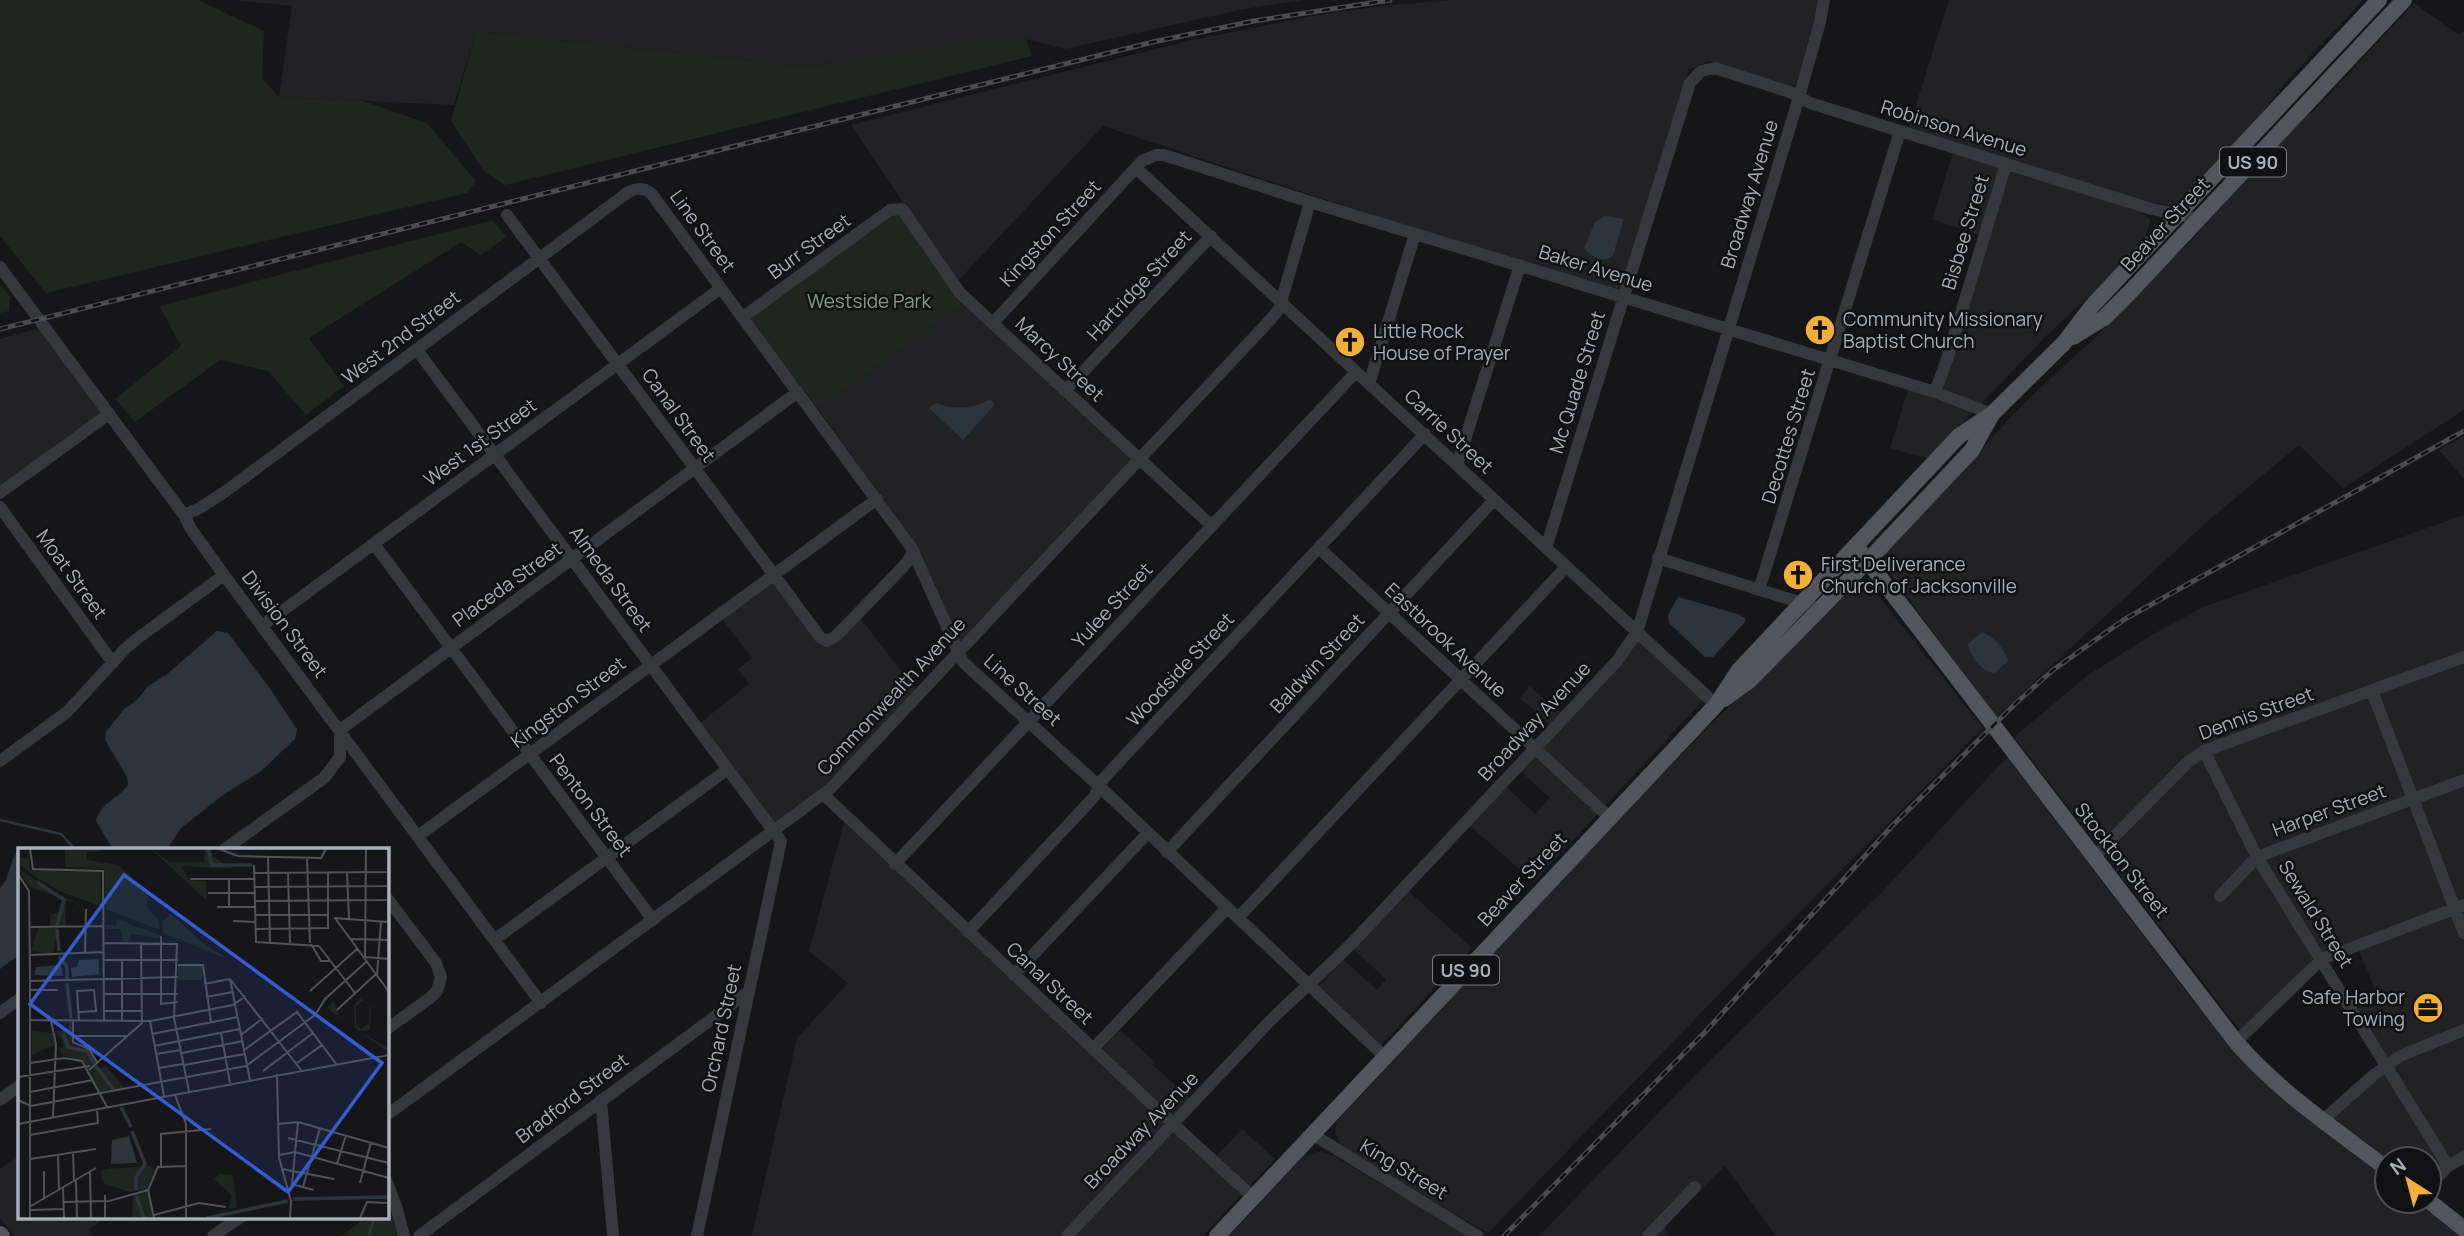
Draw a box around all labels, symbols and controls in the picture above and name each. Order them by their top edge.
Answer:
street label: Robinson Avenue [1878,93,2030,163]
street label: Broadway Avenue [1714,116,1784,272]
road number: US 90 [2220,148,2286,176]
street label: Bisbee Street [1935,171,1995,293]
street label: Beaver Street [2115,171,2215,277]
street label: Kingston Street [994,174,1106,292]
street label: Line Street [664,184,742,278]
street label: Burr Street [762,207,856,285]
street label: Hartridge Street [1081,224,1197,346]
street label: Baker Avenue [1536,238,1656,298]
street label: West 2nd Street [336,284,466,390]
park label: Westside Park [807,288,931,314]
place label: Community Missionary Baptist Church [1843,306,2043,354]
street label: Mc Quade Street [1543,308,1611,456]
street label: Marcy Street [1010,311,1110,407]
church icon: Community Missionary Baptist Church [1803,313,1837,347]
place label: Little Rock House of Prayer [1373,318,1511,366]
church icon: Little Rock House of Prayer [1333,325,1367,359]
street label: Canal Street [636,363,722,467]
street label: Decottes Street [1755,365,1821,507]
street label: Carrie Street [1399,383,1499,479]
street label: West 1st Street [418,392,542,492]
street label: Almeda Street [564,521,658,637]
street label: Moat Street [31,524,113,624]
street label: Placeda Street [447,536,567,632]
place label: First Deliverance Church of Jacksonville [1821,551,2017,599]
street label: Yulee Street [1066,557,1158,653]
church icon: First Deliverance Church of Jacksonville [1781,558,1815,592]
street label: Division Street [236,565,334,683]
street label: Eastbrook Avenue [1379,577,1513,703]
street label: Woodside Street [1120,606,1240,732]
street label: Baldwin Street [1264,607,1370,719]
street label: Commonwealth Avenue [811,611,971,781]
street label: Line Street [979,648,1067,732]
street label: Kingston Street [505,650,631,754]
street label: Broadway Avenue [1472,656,1596,786]
street label: Dennis Street [2195,680,2317,746]
street label: Penton Street [544,748,638,862]
street label: Harper Street [2269,777,2389,843]
street label: Stockton Street [2069,797,2175,923]
street label: Beaver Street [1472,826,1572,932]
inset map [18,848,388,1218]
street label: Sewald Street [2273,855,2359,973]
street label: Canal Street [1001,936,1099,1030]
road number: US 90 [1433,956,1499,985]
street label: Orchard Street [695,962,747,1094]
place label: Safe Harbor Towing [2302,984,2405,1032]
office icon: Safe Harbor Towing [2411,991,2445,1025]
street label: Bradford Street [510,1047,634,1149]
street label: Broadway Avenue [1078,1065,1204,1195]
street label: King Street [1355,1133,1453,1205]
north arrow [2373,1145,2443,1215]
text: N [2385,1152,2411,1181]

